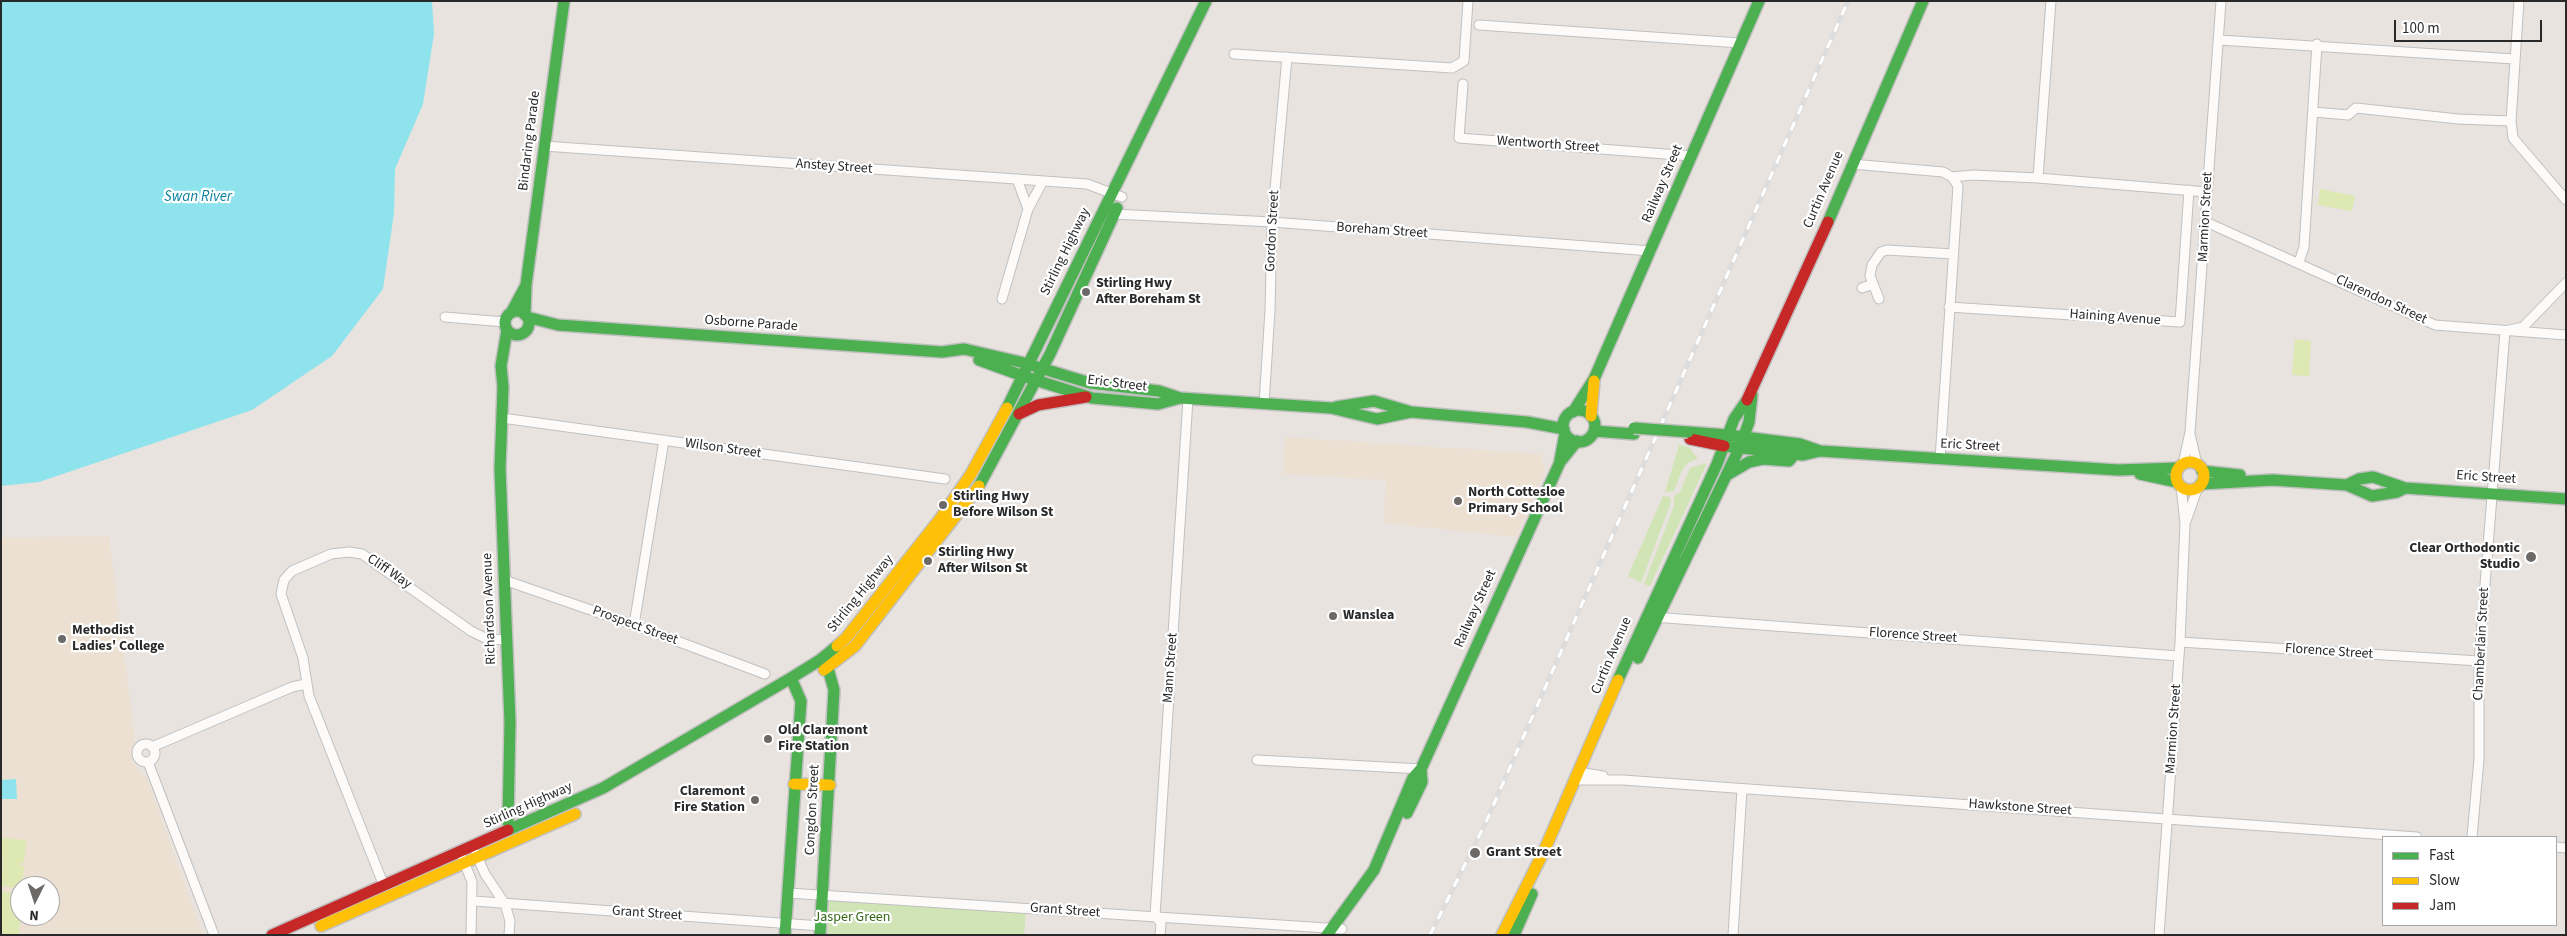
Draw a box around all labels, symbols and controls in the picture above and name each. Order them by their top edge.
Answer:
scale bar [2397,10,2544,42]
text: 100 m [2402,18,2440,39]
street label: Bindaring Parade [516,90,544,192]
street label: Wentworth Street [1496,133,1600,157]
street label: Railway Street [1639,142,1687,226]
street label: Curtin Avenue [1800,149,1848,231]
street label: Anstey Street [795,156,873,178]
street label: Marmion Street [2195,171,2217,263]
water label: Swan River [164,189,232,207]
street label: Gordon Street [1262,190,1284,272]
street label: Stirling Highway [1038,205,1094,299]
street label: Boreham Street [1336,219,1428,243]
street label: Clarendon Street [2333,272,2429,328]
place label: Stirling Hwy After Boreham St [1096,276,1201,308]
marker: Stirling Hwy After Boreham St [1080,286,1092,298]
street label: Haining Avenue [2069,306,2161,330]
street label: Osborne Parade [704,312,798,336]
street label: Eric Street [1086,372,1148,396]
street label: Wilson Street [684,435,762,463]
street label: Eric Street [1940,436,2000,456]
street label: Eric Street [2456,468,2516,488]
place label: North Cottesloe Primary School [1468,485,1565,518]
place label: Stirling Hwy Before Wilson St [953,489,1053,522]
marker: North Cottesloe Primary School [1452,495,1464,507]
marker: Stirling Hwy Before Wilson St [937,499,949,511]
place label: Clear Orthodontic Studio [2409,541,2520,574]
place label: Stirling Hwy After Wilson St [938,545,1028,578]
marker: Clear Orthodontic Studio [2524,550,2538,564]
street label: Cliff Way [363,551,415,593]
street label: Stirling Highway [824,552,898,636]
street label: Richardson Avenue [480,553,500,665]
marker: Stirling Hwy After Wilson St [922,555,934,567]
street label: Railway Street [1451,567,1501,651]
street label: Chamberlain Street [2471,587,2493,701]
street label: Prospect Street [590,603,680,649]
place label: Wanslea [1343,608,1394,624]
marker: Wanslea [1327,610,1339,622]
street label: Curtin Avenue [1588,615,1636,697]
place label: Methodist Ladies' College [72,623,164,656]
street label: Florence Street [1868,625,1958,647]
street label: Mann Street [1160,632,1182,704]
marker: Methodist Ladies' College [56,633,68,645]
street label: Florence Street [2284,641,2374,663]
street label: Marmion Street [2162,683,2186,775]
place label: Old Claremont Fire Station [778,723,868,756]
marker: Old Claremont Fire Station [762,733,774,745]
street label: Congdon Street [802,764,824,856]
street label: Stirling Highway [481,779,575,833]
place label: Claremont Fire Station [674,784,745,816]
marker: Claremont Fire Station [749,794,761,806]
street label: Hawkstone Street [1968,796,2072,820]
legend [2382,836,2557,926]
place label: Grant Street [1486,845,1562,861]
text: Fast [2429,845,2455,866]
marker: Grant Street [1468,846,1482,860]
text: Slow [2429,870,2460,891]
north arrow [10,876,60,926]
text: Jam [2429,895,2456,916]
street label: Grant Street [1029,900,1101,922]
street label: Grant Street [611,903,683,925]
text: N [29,905,39,925]
park label: Jasper Green [814,910,890,926]

